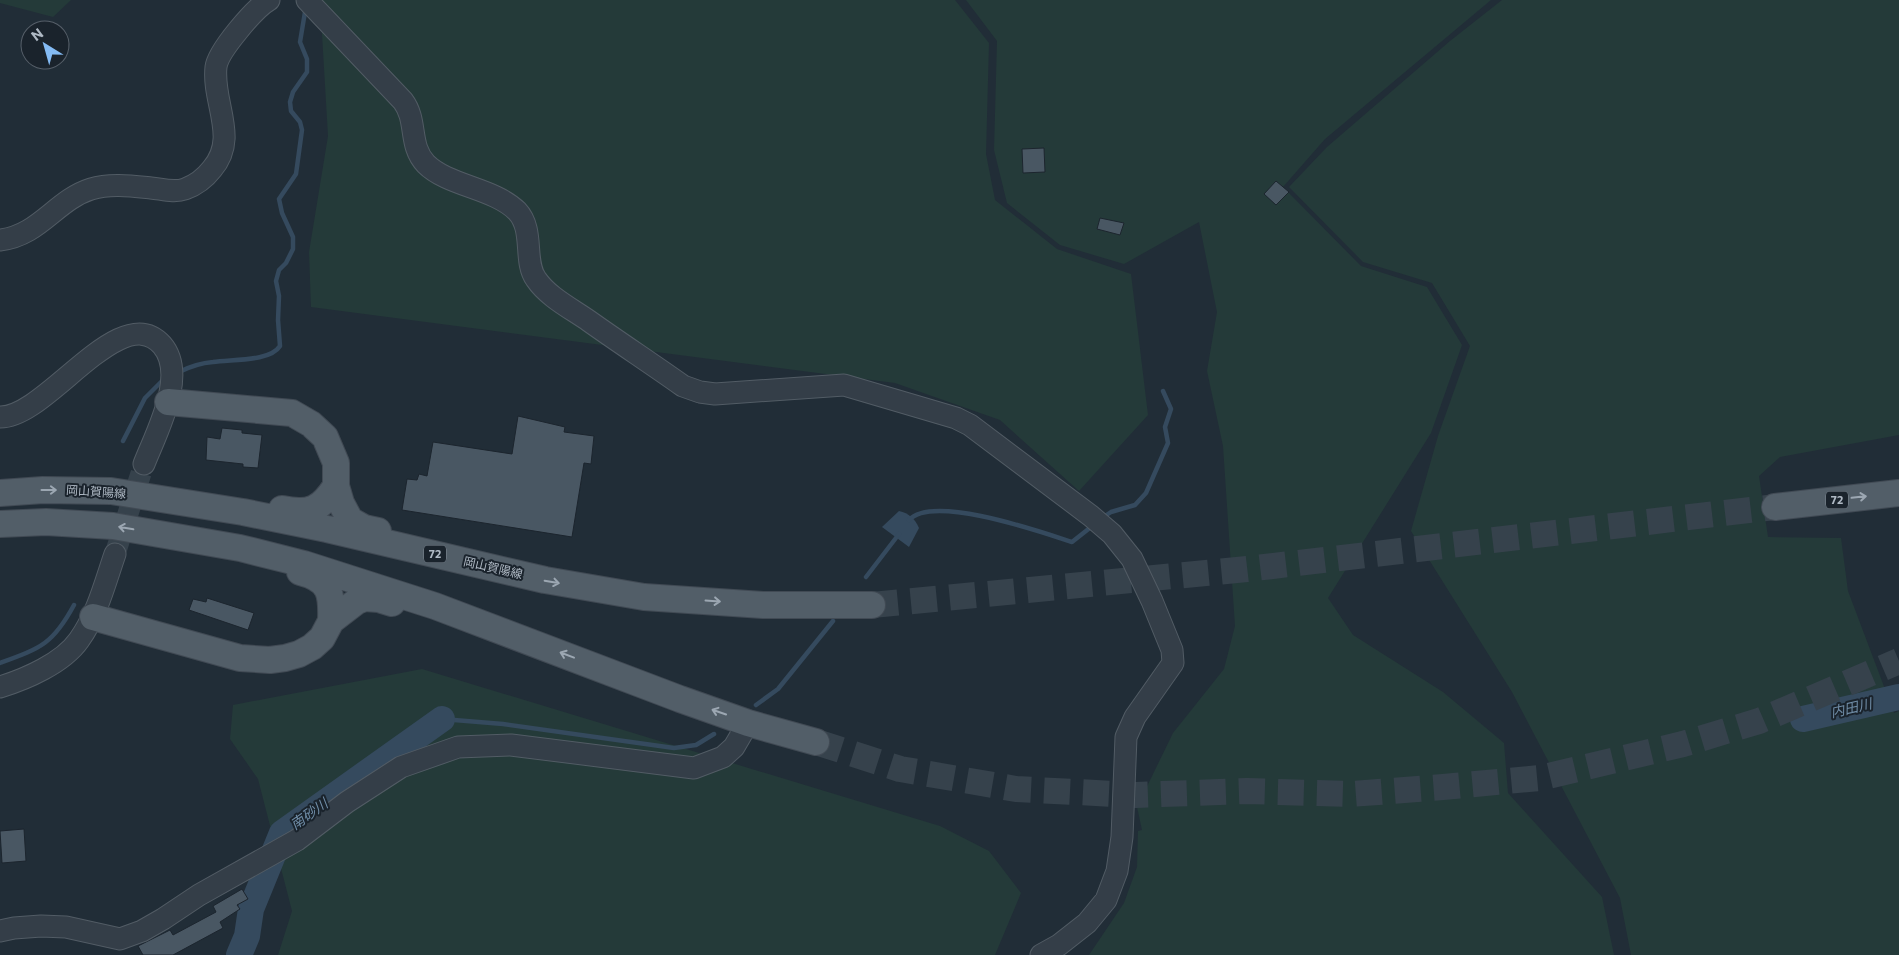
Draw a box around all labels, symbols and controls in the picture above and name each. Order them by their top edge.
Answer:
north arrow [20,20,70,70]
text: N [28,24,46,44]
street label: 岡山賀陽線 [66,482,126,500]
one-way arrow [40,485,56,495]
road number: 72 [1826,492,1848,508]
one-way arrow [1850,492,1866,502]
one-way arrow [118,523,134,533]
road number: 72 [424,546,446,562]
street label: 岡山賀陽線 [462,553,524,581]
one-way arrow [543,577,559,587]
one-way arrow [705,597,721,606]
one-way arrow [560,650,575,660]
water label: 内田川 [1829,694,1875,721]
one-way arrow [711,707,727,717]
water label: 南砂川 [287,793,332,833]

